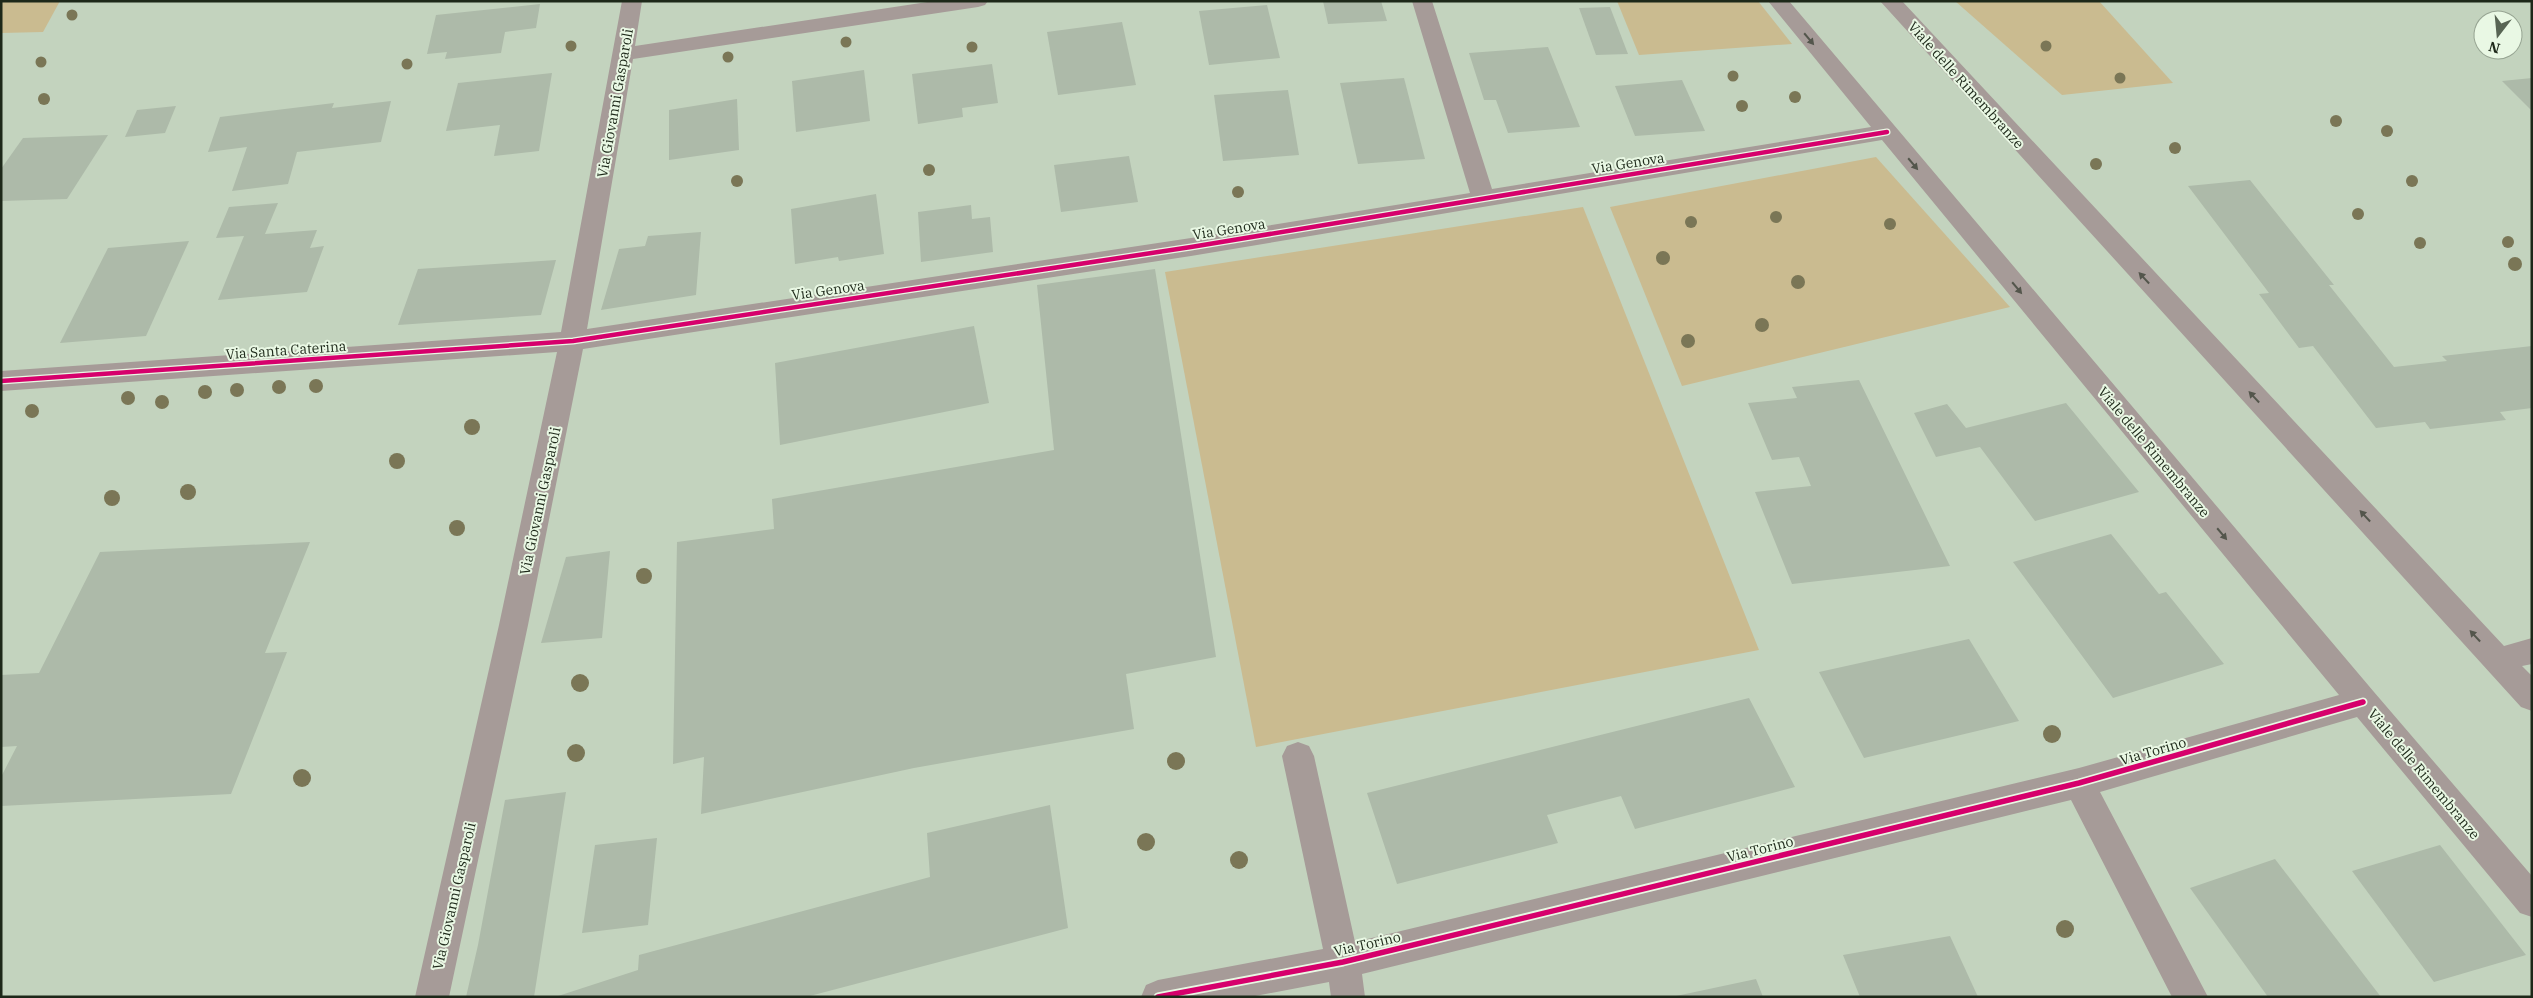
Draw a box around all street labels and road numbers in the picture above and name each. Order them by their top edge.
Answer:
street label: Viale delle Rimembranze [1904,18,2028,152]
street label: Via Giovanni Gasparoli [593,27,637,179]
street label: Via Genova [1590,148,1666,178]
street label: Via Genova [1191,214,1267,244]
street label: Via Genova [790,276,866,304]
street label: Via Santa Caterina [225,337,347,363]
street label: Viale delle Rimembranze [2094,383,2214,521]
street label: Via Giovanni Gasparoli [516,425,564,577]
street label: Viale delle Rimembranze [2364,705,2484,843]
street label: Via Torino [2118,733,2188,769]
street label: Via Giovanni Gasparoli [428,820,480,972]
street label: Via Torino [1725,832,1795,866]
street label: Via Torino [1332,928,1402,960]

